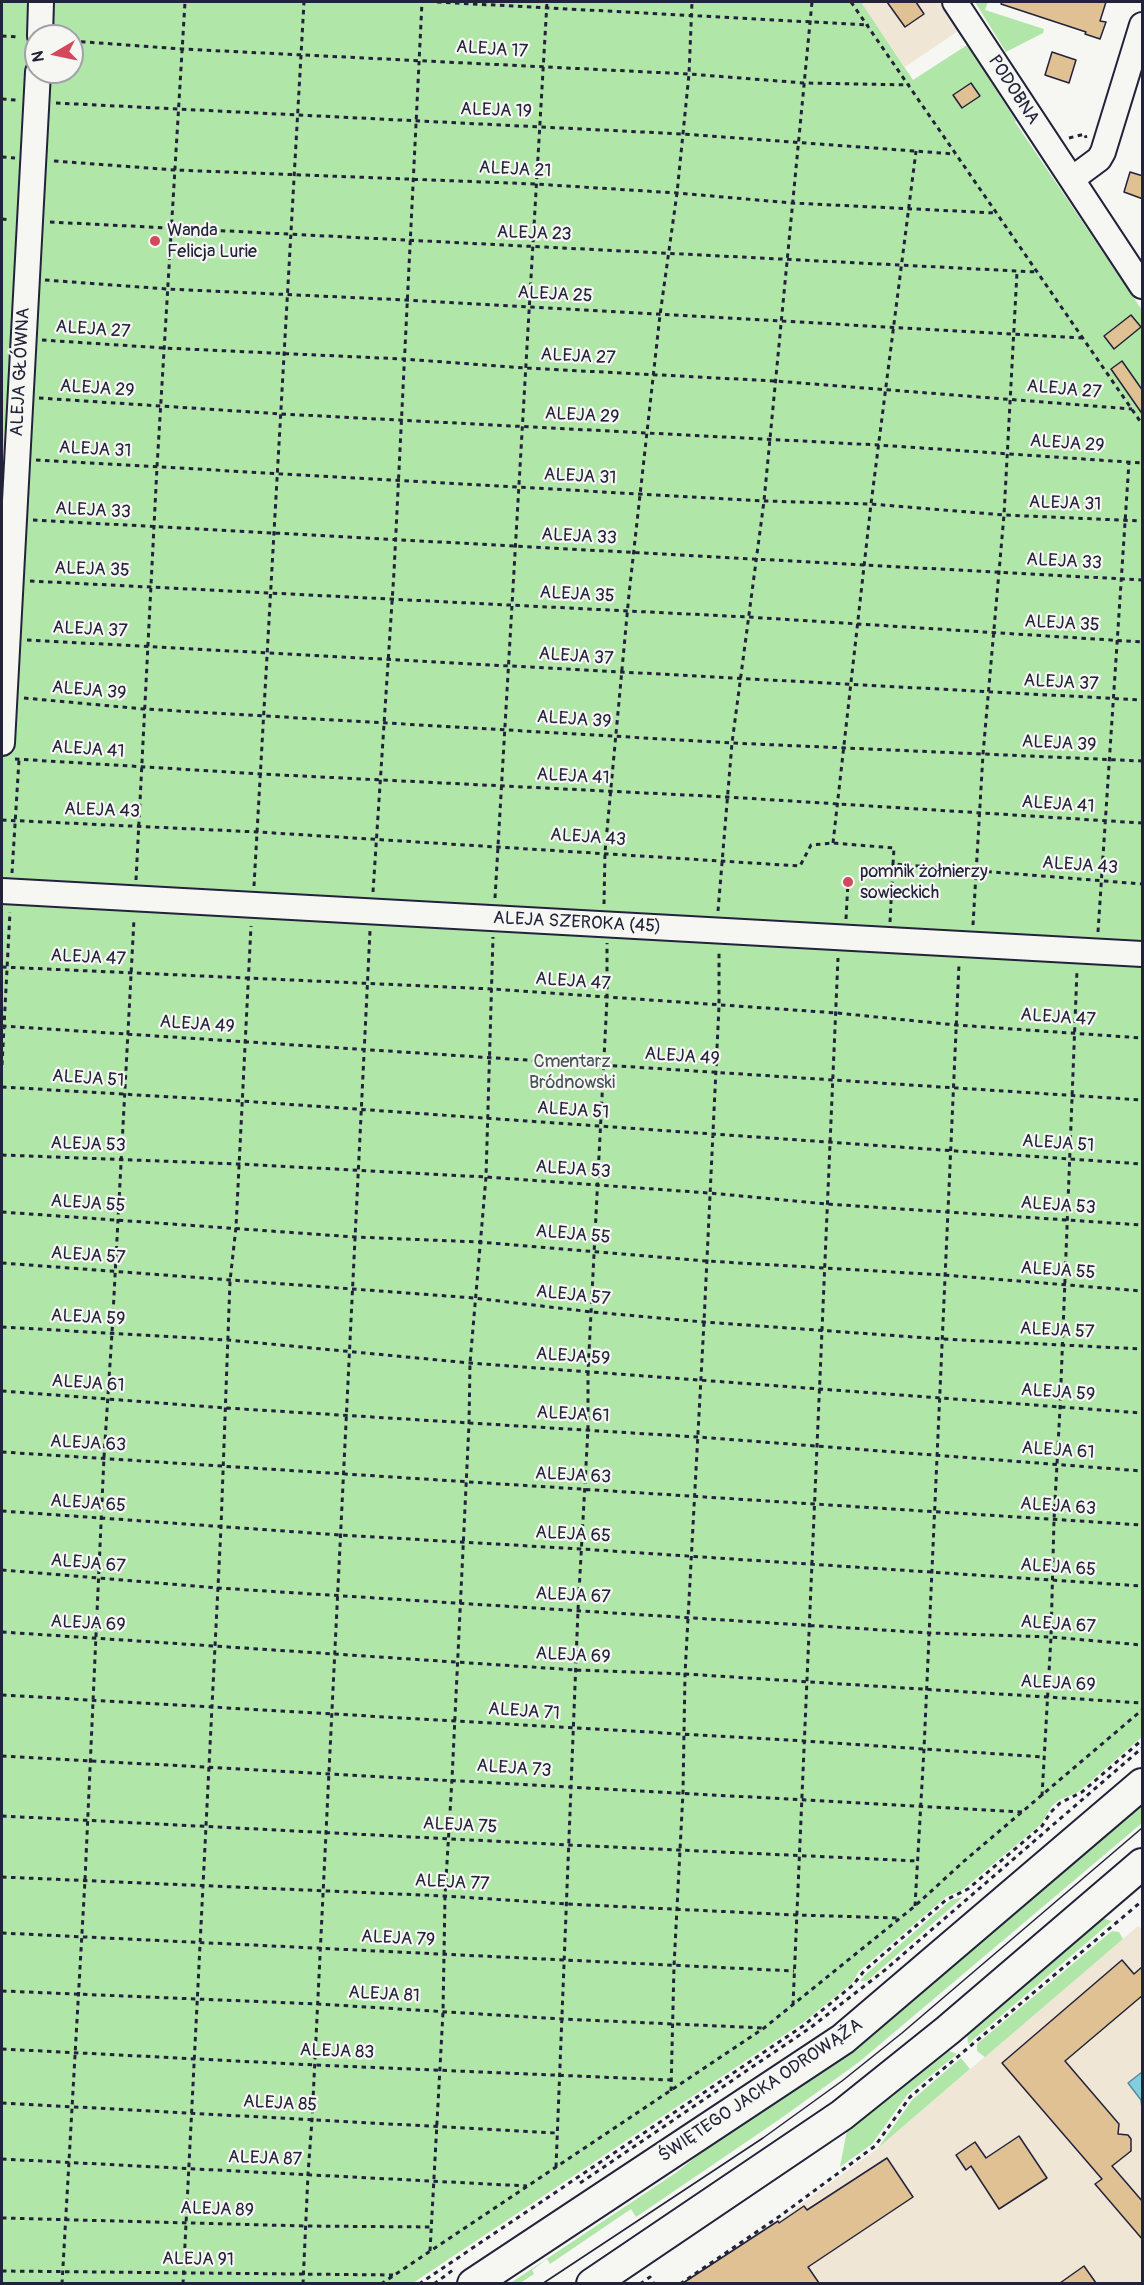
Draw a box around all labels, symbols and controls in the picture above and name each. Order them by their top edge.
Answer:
north arrow [24,24,84,84]
street label: ALEJA 17 [455,37,529,63]
text: N [27,50,49,63]
street label: PODOBNA [983,51,1043,129]
street label: ALEJA 19 [460,99,532,123]
street label: ALEJA 21 [478,157,552,183]
place label: Wanda Felicja Lurie [167,220,257,262]
street label: ALEJA 23 [496,222,572,246]
marker: Wanda Felicja Lurie [148,234,162,248]
street label: ALEJA 25 [517,282,593,308]
street label: ALEJA GŁÓWNA [7,307,35,437]
street label: ALEJA 27 [55,317,131,343]
street label: ALEJA 27 [540,344,616,370]
street label: ALEJA 29 [59,376,135,402]
street label: ALEJA 27 [1026,376,1102,404]
street label: ALEJA 29 [544,403,620,429]
street label: ALEJA 29 [1029,431,1105,457]
street label: ALEJA 31 [58,437,132,463]
street label: ALEJA 31 [543,464,617,490]
street label: ALEJA 31 [1028,492,1102,516]
street label: ALEJA 33 [55,498,131,524]
street label: ALEJA 33 [541,524,617,550]
street label: ALEJA 33 [1026,549,1102,575]
street label: ALEJA 35 [54,558,130,582]
street label: ALEJA 35 [539,582,615,608]
street label: ALEJA 35 [1024,611,1100,637]
street label: ALEJA 37 [52,617,128,643]
street label: ALEJA 37 [538,644,614,670]
street label: ALEJA 37 [1023,670,1099,696]
street label: ALEJA 39 [51,677,127,705]
street label: ALEJA 39 [536,707,612,733]
street label: ALEJA 39 [1021,731,1097,757]
street label: ALEJA 41 [51,737,125,763]
street label: ALEJA 41 [536,764,610,790]
street label: ALEJA 41 [1021,792,1095,818]
street label: ALEJA 43 [64,799,140,823]
street label: ALEJA 43 [549,825,627,851]
street label: ALEJA 43 [1041,853,1119,879]
place label: pomnik żołnierzy sowieckich [860,861,988,904]
marker: pomnik żołnierzy sowieckich [841,875,855,889]
street label: ALEJA SZEROKA (45) [493,908,661,938]
street label: ALEJA 47 [50,945,126,971]
street label: ALEJA 47 [535,969,611,995]
street label: ALEJA 47 [1020,1005,1096,1031]
street label: ALEJA 49 [159,1012,235,1038]
street label: ALEJA 49 [644,1044,720,1070]
park label: Cmentarz Bródnowski [529,1051,615,1094]
street label: ALEJA 51 [51,1066,125,1092]
street label: ALEJA 51 [536,1098,610,1124]
street label: ALEJA 51 [1021,1131,1095,1157]
street label: ALEJA 53 [50,1133,126,1157]
street label: ALEJA 53 [535,1157,611,1183]
street label: ALEJA 55 [50,1191,126,1217]
street label: ALEJA 53 [1020,1193,1096,1219]
street label: ALEJA 55 [535,1221,611,1249]
street label: ALEJA 57 [50,1243,126,1269]
street label: ALEJA 55 [1020,1258,1096,1284]
street label: ALEJA 57 [535,1281,611,1311]
street label: ALEJA 59 [50,1305,126,1331]
street label: ALEJA 57 [1019,1318,1095,1344]
street label: ALEJA 59 [535,1344,611,1370]
street label: ALEJA 61 [51,1371,125,1397]
street label: ALEJA 59 [1020,1380,1096,1406]
street label: ALEJA 61 [536,1402,610,1428]
street label: ALEJA 63 [50,1431,126,1457]
street label: ALEJA 61 [1021,1438,1095,1464]
street label: ALEJA 63 [535,1463,611,1489]
street label: ALEJA 65 [50,1491,126,1517]
street label: ALEJA 63 [1019,1494,1097,1520]
street label: ALEJA 65 [535,1522,611,1548]
street label: ALEJA 67 [50,1550,126,1578]
street label: ALEJA 65 [1020,1555,1096,1581]
street label: ALEJA 67 [535,1583,611,1609]
street label: ALEJA 69 [50,1611,126,1637]
street label: ALEJA 67 [1020,1612,1096,1638]
street label: ALEJA 69 [535,1643,611,1669]
street label: ALEJA 69 [1020,1671,1096,1697]
street label: ALEJA 71 [487,1699,561,1725]
street label: ALEJA 73 [476,1756,552,1782]
street label: ALEJA 75 [422,1813,498,1839]
street label: ALEJA 77 [414,1870,490,1896]
street label: ALEJA 79 [360,1926,436,1952]
street label: ALEJA 81 [348,1982,420,2008]
street label: ŚWIĘTEGO JACKA ODROWĄŻA [655,2015,867,2167]
street label: ALEJA 83 [299,2040,375,2064]
street label: ALEJA 85 [242,2091,318,2117]
street label: ALEJA 87 [228,2147,302,2171]
street label: ALEJA 89 [180,2198,254,2222]
street label: ALEJA 91 [162,2249,234,2271]

